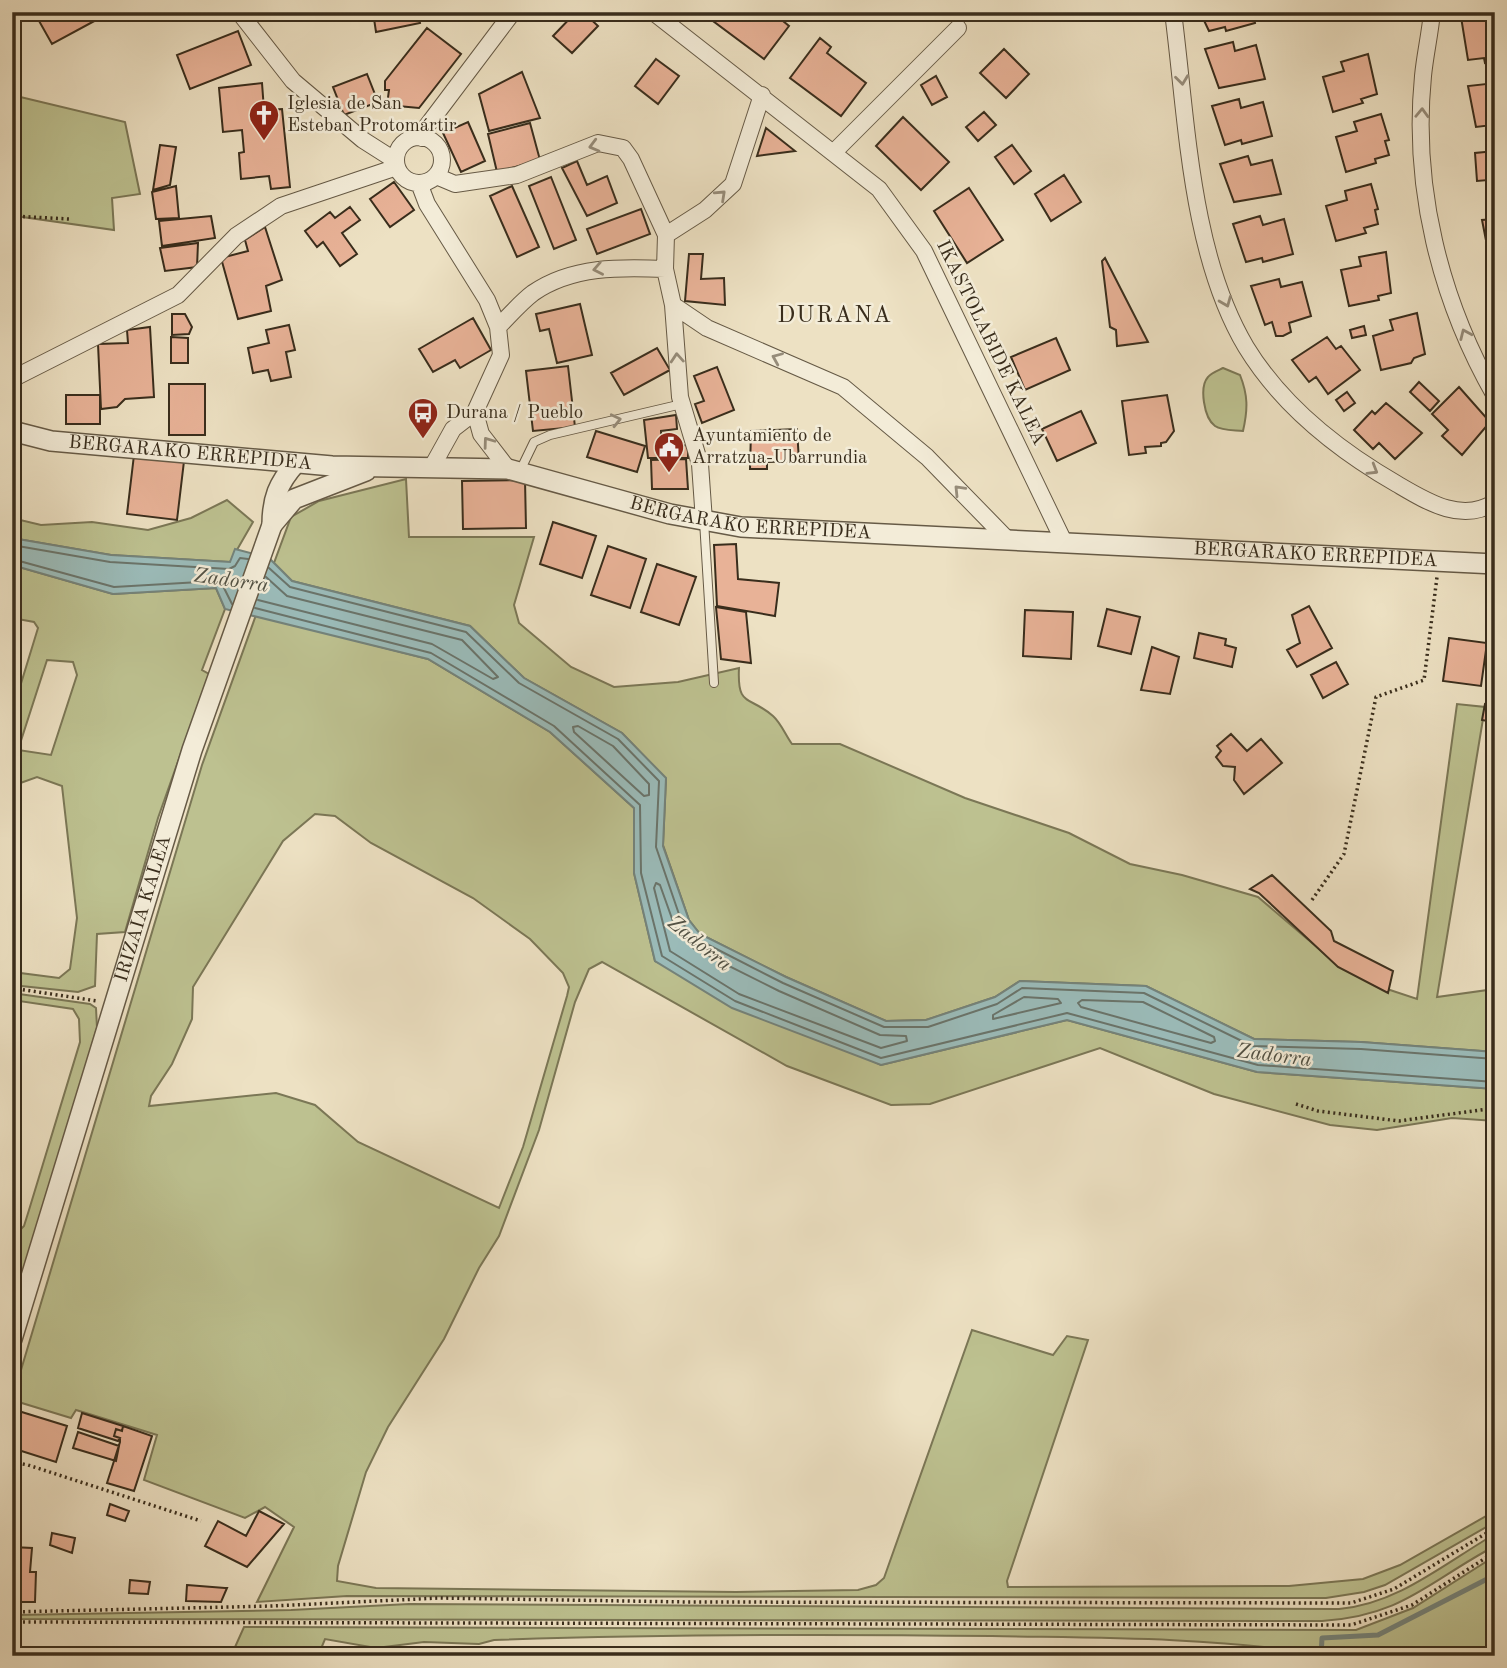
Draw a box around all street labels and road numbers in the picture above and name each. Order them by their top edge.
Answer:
street label: IKASTOLABIDE KALEA [932,238,1048,449]
street label: BERGARAKO ERREPIDEA [68,433,313,474]
street label: BERGARAKO ERREPIDEA [627,494,872,543]
street label: BERGARAKO ERREPIDEA [1193,540,1439,571]
street label: IRIZAIA KALEA [112,833,175,984]

